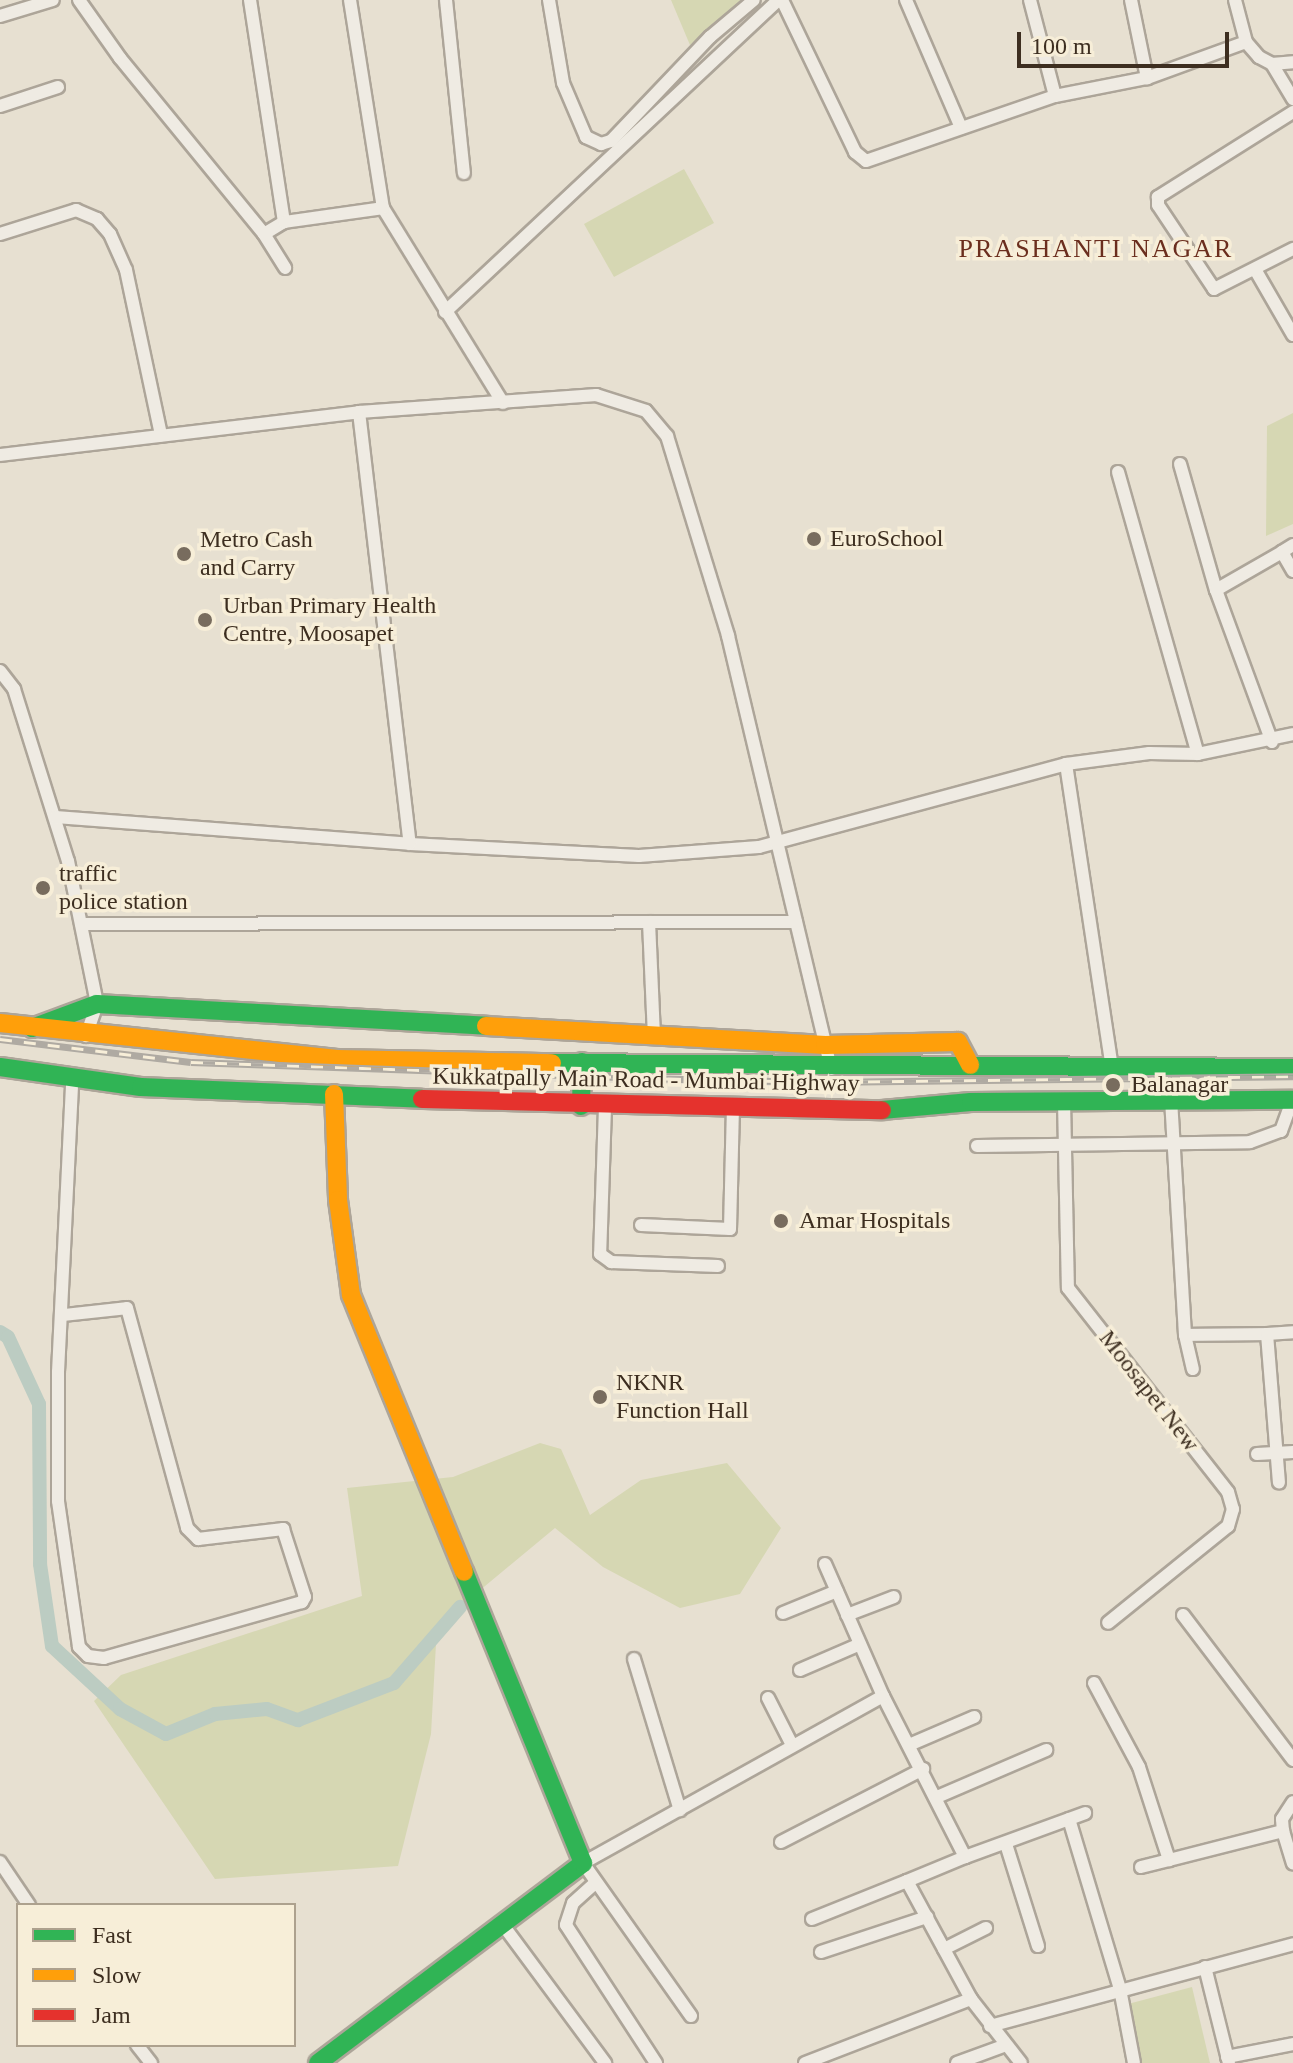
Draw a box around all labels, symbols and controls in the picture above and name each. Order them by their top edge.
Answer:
scale bar [1021,16,1233,66]
text: 100 m [1031,33,1092,59]
district label: PRASHANTI NAGAR [959,233,1233,265]
place label: EuroSchool [830,525,943,553]
place label: Metro Cash and Carry [200,526,313,582]
marker: EuroSchool [805,530,823,548]
marker: Metro Cash and Carry [175,545,193,563]
place label: Urban Primary Health Centre, Moosapet [223,592,436,648]
marker: Urban Primary Health Centre, Moosapet [194,609,216,631]
place label: traffic police station [59,860,188,916]
marker: traffic police station [34,879,52,897]
street label: Kukkatpally Main Road - Mumbai Highway [432,1062,860,1098]
place label: Balanagar [1131,1071,1228,1099]
marker: Balanagar [1102,1074,1124,1096]
place label: Amar Hospitals [799,1207,950,1235]
marker: Amar Hospitals [770,1210,792,1232]
street label: Moosapet New [1093,1325,1205,1457]
place label: NKNR Function Hall [616,1369,749,1425]
marker: NKNR Function Hall [591,1388,609,1406]
legend [16,1903,296,2047]
text: Fast [92,1922,132,1948]
text: Slow [92,1962,141,1988]
text: Jam [92,2002,131,2028]

